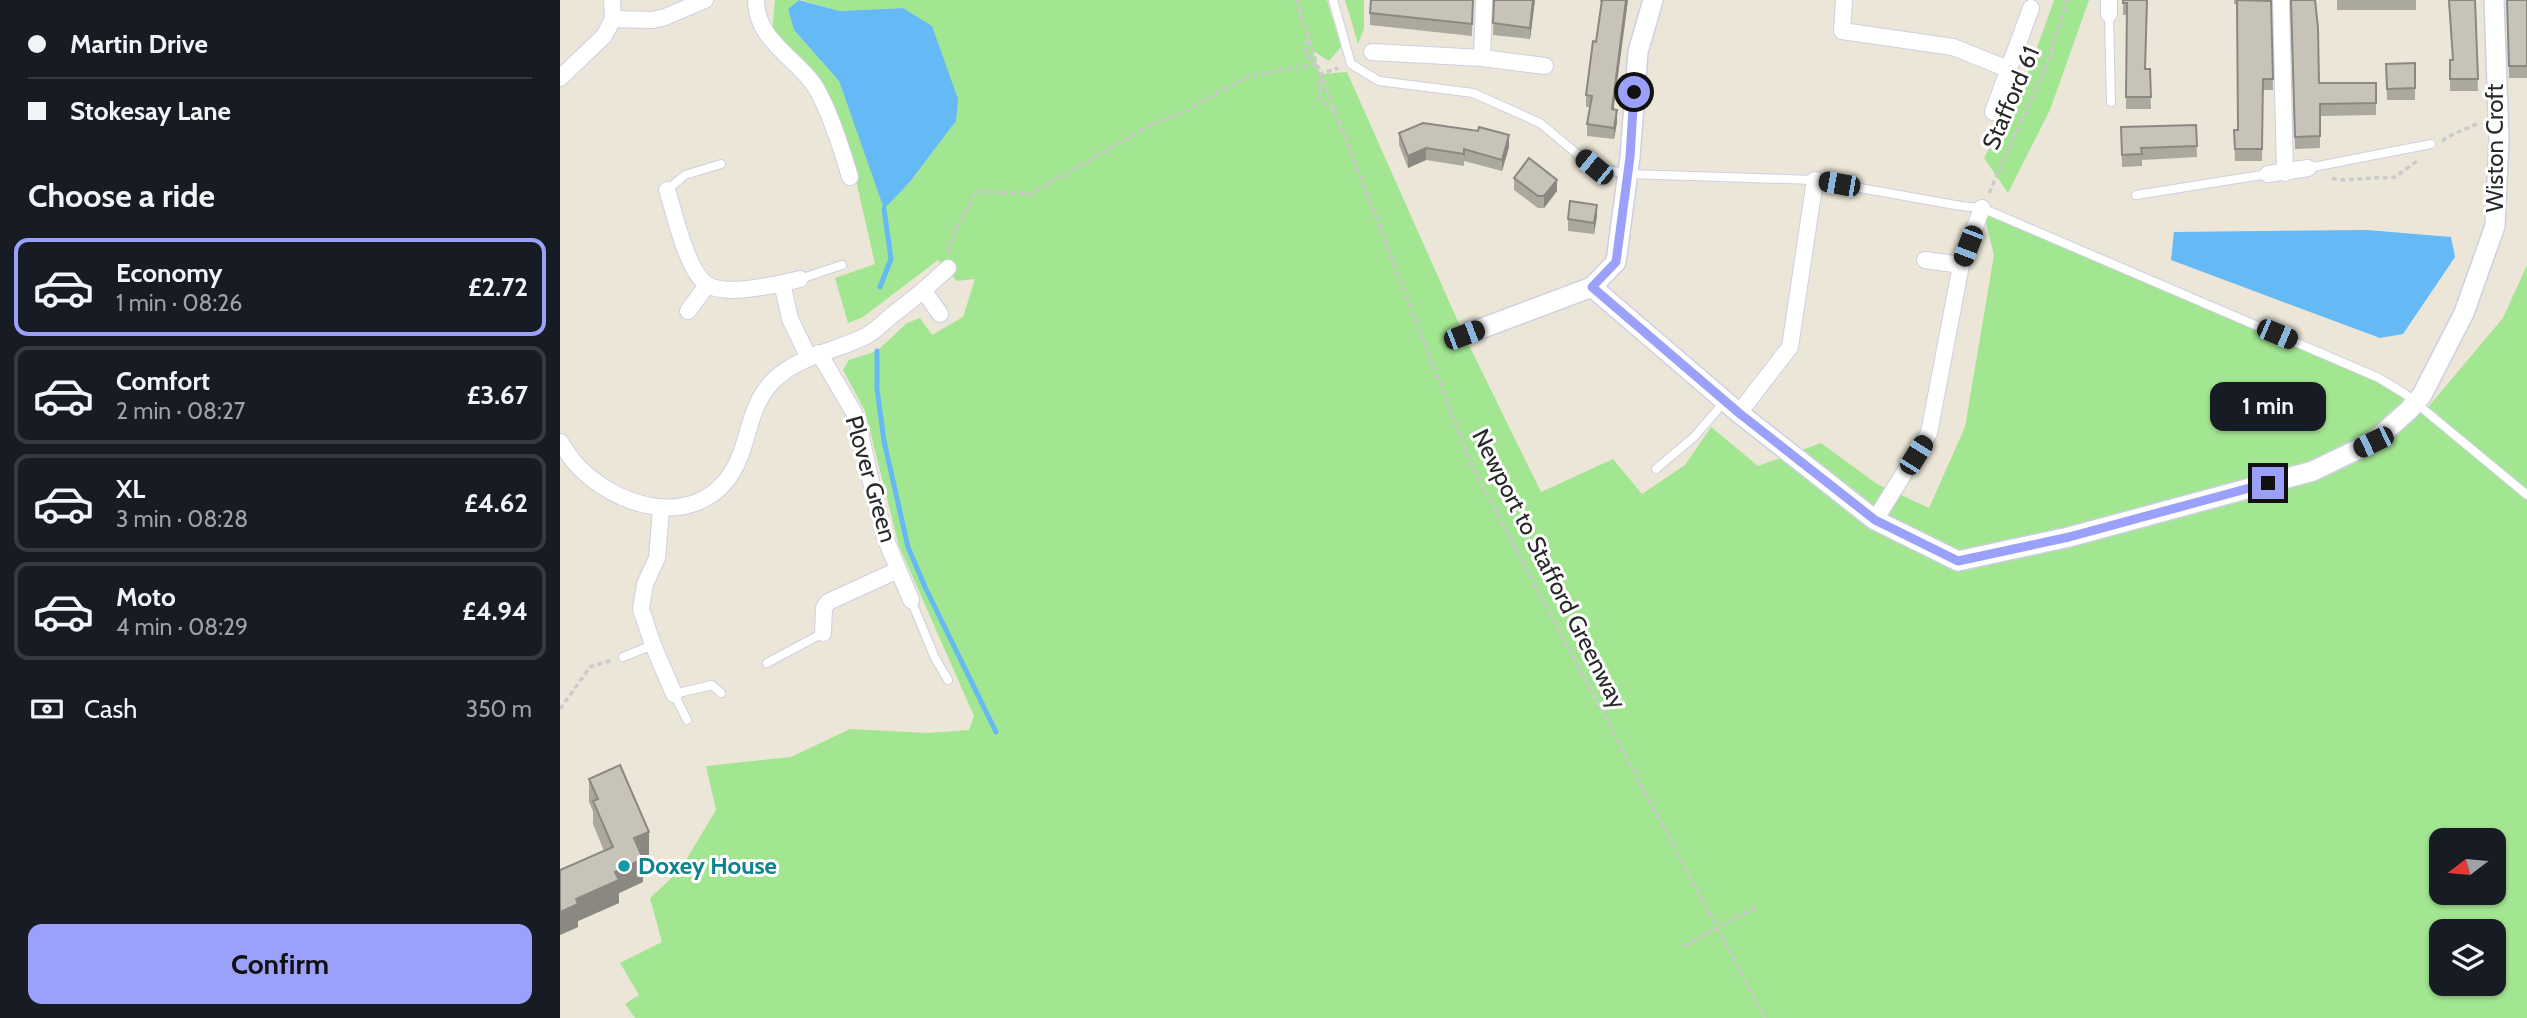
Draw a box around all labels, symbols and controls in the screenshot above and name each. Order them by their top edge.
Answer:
text: Martin Drive [70,28,208,60]
street label: Stafford 61 [1976,42,2045,154]
route start [1618,76,1650,108]
street label: Wiston Croft [2480,84,2509,212]
text: Stokesay Lane [70,95,231,127]
car [1572,146,1617,188]
car [1817,170,1862,198]
text: Choose a ride [28,176,215,215]
car [1951,223,1986,269]
icon: car [32,256,95,319]
text: Economy [116,257,222,289]
text: £2.72 [468,271,528,303]
text: 1 min · 08:26 [116,289,242,317]
car [2254,316,2301,352]
car [1441,318,1488,352]
icon: car [32,364,95,427]
text: Comfort [116,365,210,397]
text: £3.67 [467,379,528,411]
callout: 1 min [2210,382,2326,430]
text: 1 min [2242,392,2294,420]
text: 2 min · 08:27 [116,397,245,425]
street label: Plover Green [840,412,903,545]
car [2350,423,2397,461]
street label: Newport to Stafford Greenway [1466,424,1633,713]
car [1896,432,1937,478]
route end [2252,467,2284,499]
icon: car [32,472,95,535]
text: XL [116,473,145,505]
text: £4.62 [464,487,528,519]
text: 3 min · 08:28 [116,505,248,533]
icon: car [32,580,95,643]
text: Moto [116,581,176,613]
text: £4.94 [462,595,528,627]
text: 4 min · 08:29 [116,613,248,641]
icon: cash [28,690,66,728]
text: Cash [84,693,137,725]
text: 350 m [466,695,532,723]
north arrow [2429,828,2506,905]
map controls [2429,828,2506,996]
place label: Doxey House [638,851,777,880]
marker: Doxey House [616,858,632,874]
button: layers [2429,919,2506,996]
button: Confirm [28,924,532,1004]

